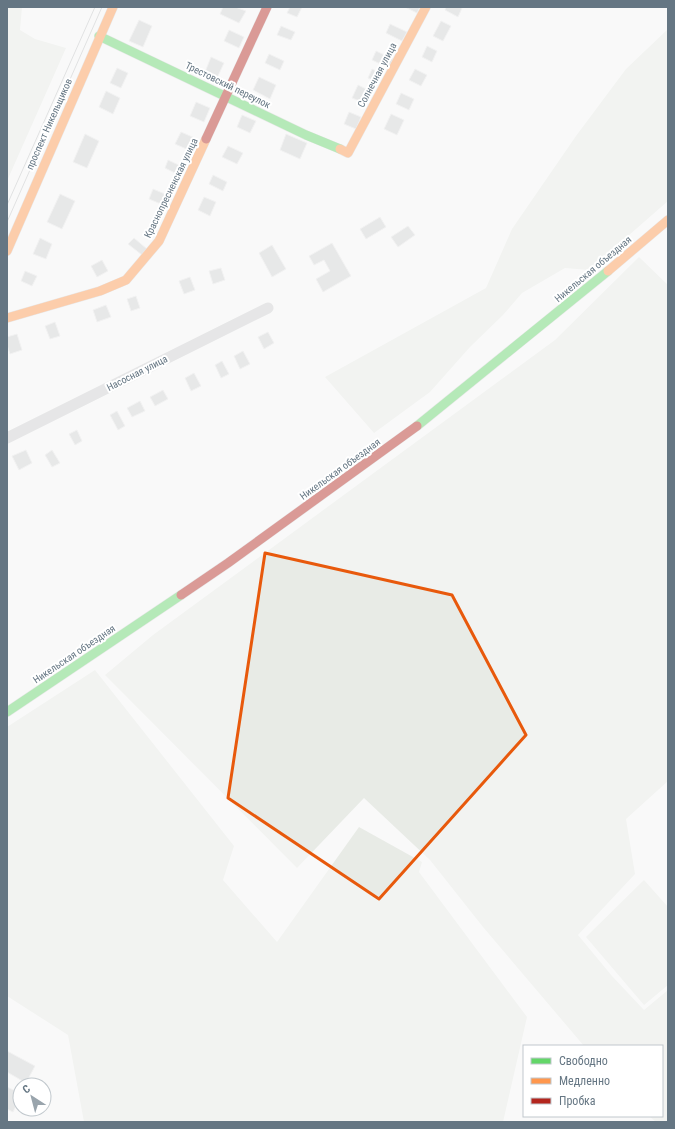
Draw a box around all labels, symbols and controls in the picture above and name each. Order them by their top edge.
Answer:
street label: Солнечная улица [355,41,399,109]
street label: Трестовский переулок [184,60,272,110]
street label: проспект Никельщиков [24,77,74,171]
street label: Краснопресненская улица [142,136,200,240]
street label: Никельская объездная [553,234,634,304]
street label: Насосная улица [105,353,169,393]
street label: Никельская объездная [298,436,382,502]
street label: Никельская объездная [31,622,117,686]
legend [523,1045,663,1117]
text: Свободно [559,1054,608,1068]
text: Медленно [559,1074,610,1088]
north arrow [12,1077,52,1117]
text: С [20,1082,33,1096]
text: Пробка [559,1094,596,1108]

